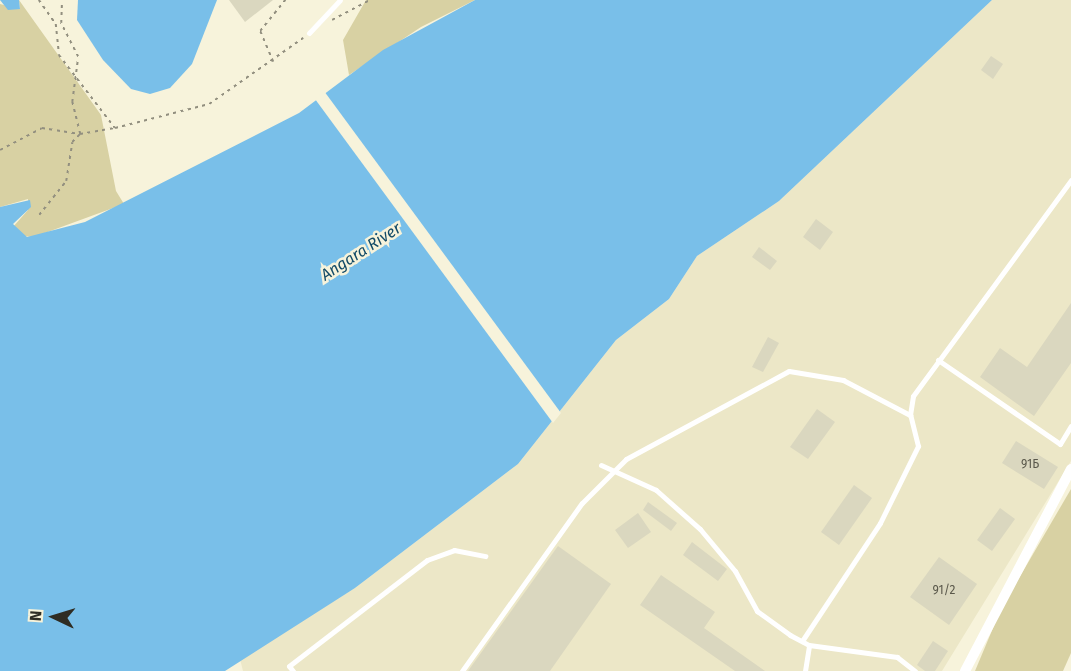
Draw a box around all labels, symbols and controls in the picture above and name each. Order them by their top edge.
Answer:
water label: Angara River [317,219,405,285]
house number: 91Б [1021,458,1039,472]
house number: 91/2 [933,584,955,598]
north arrow [24,587,84,647]
text: N [26,610,45,622]

